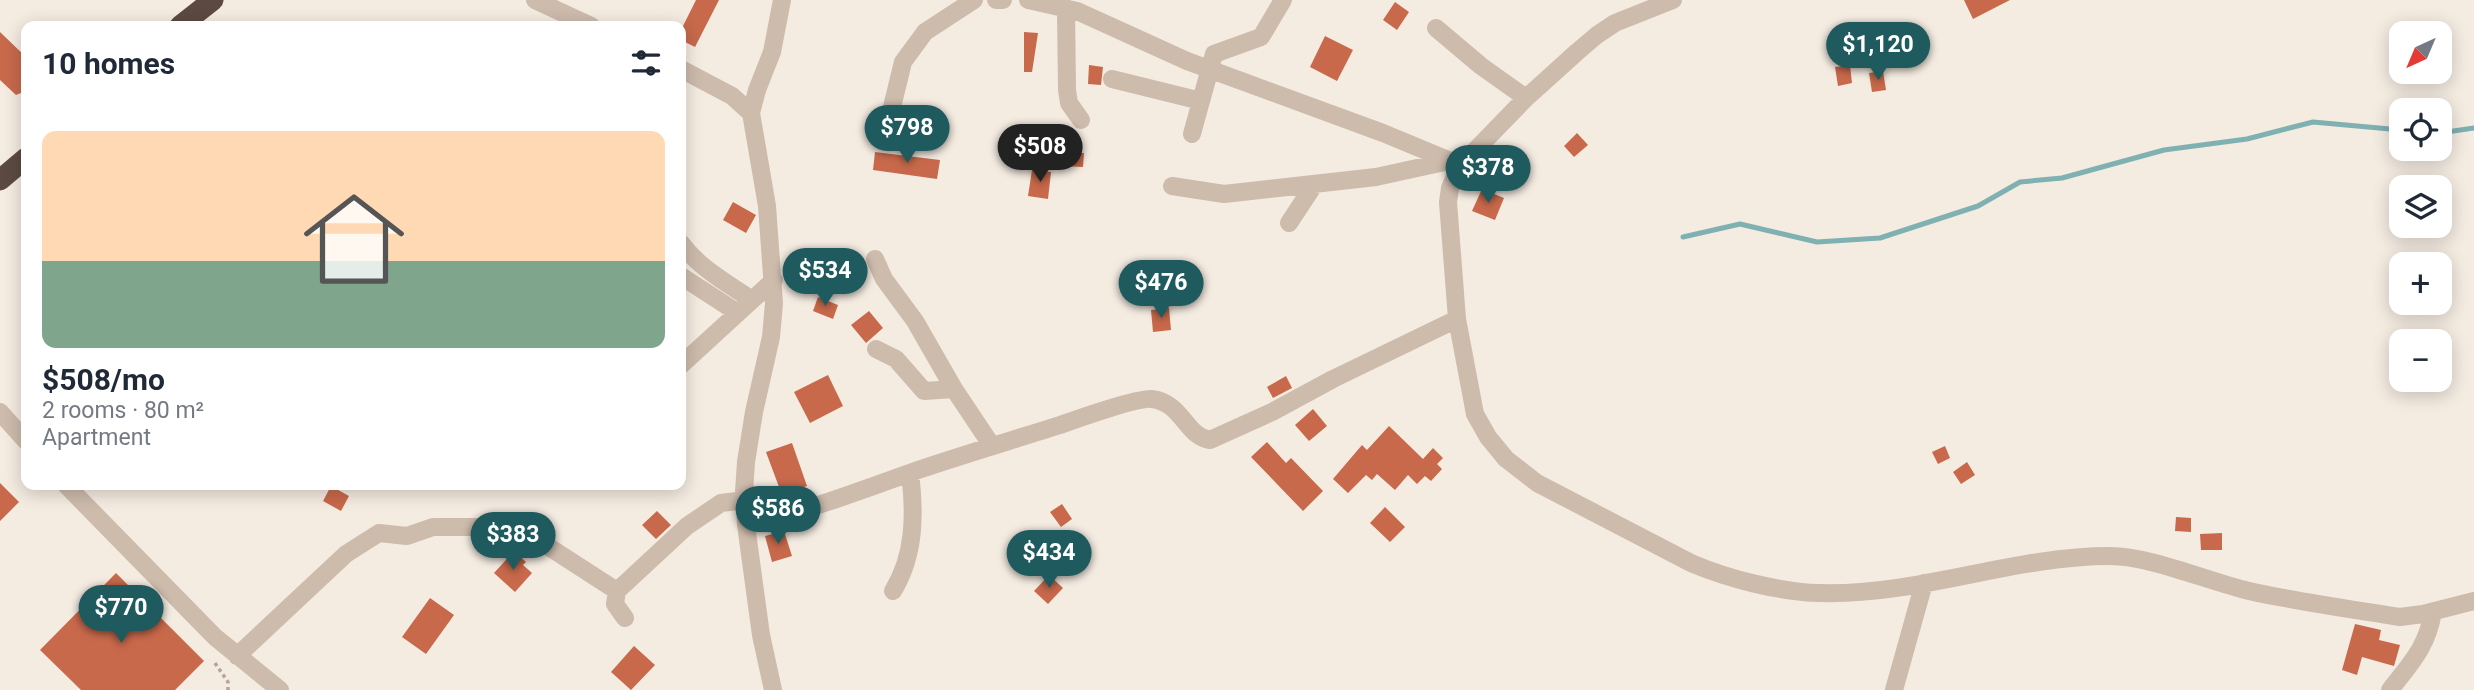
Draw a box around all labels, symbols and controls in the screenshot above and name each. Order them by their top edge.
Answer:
north arrow [2389,21,2452,84]
map controls [2389,21,2452,392]
pin: $1,120 [1821,22,1935,82]
text: $1,120 [1842,31,1914,58]
icon: filters [627,44,665,82]
text: 10 homes [42,46,175,81]
button: locate [2389,98,2452,161]
pin: $798 [866,106,948,165]
text: $798 [881,114,933,141]
pin: $508 [999,124,1081,184]
text: $508 [1014,133,1066,160]
pin: $378 [1447,146,1529,205]
text: $378 [1462,154,1514,181]
button: layers [2389,175,2452,238]
icon: home [291,176,417,302]
pin: $534 [784,248,866,308]
button: + [2389,252,2452,315]
text: $534 [799,257,851,284]
pin: $476 [1120,260,1202,320]
text: $476 [1135,269,1187,296]
button: − [2389,329,2452,392]
text: $508/mo [42,362,165,397]
text: 2 rooms · 80 m² [42,397,204,424]
text: Apartment [42,424,151,451]
pin: $586 [737,486,819,546]
text: $586 [752,495,804,522]
pin: $383 [472,512,554,572]
text: $383 [487,521,539,548]
pin: $434 [1008,530,1090,590]
text: $434 [1023,539,1075,566]
pin: $770 [80,586,162,645]
text: $770 [95,594,147,621]

